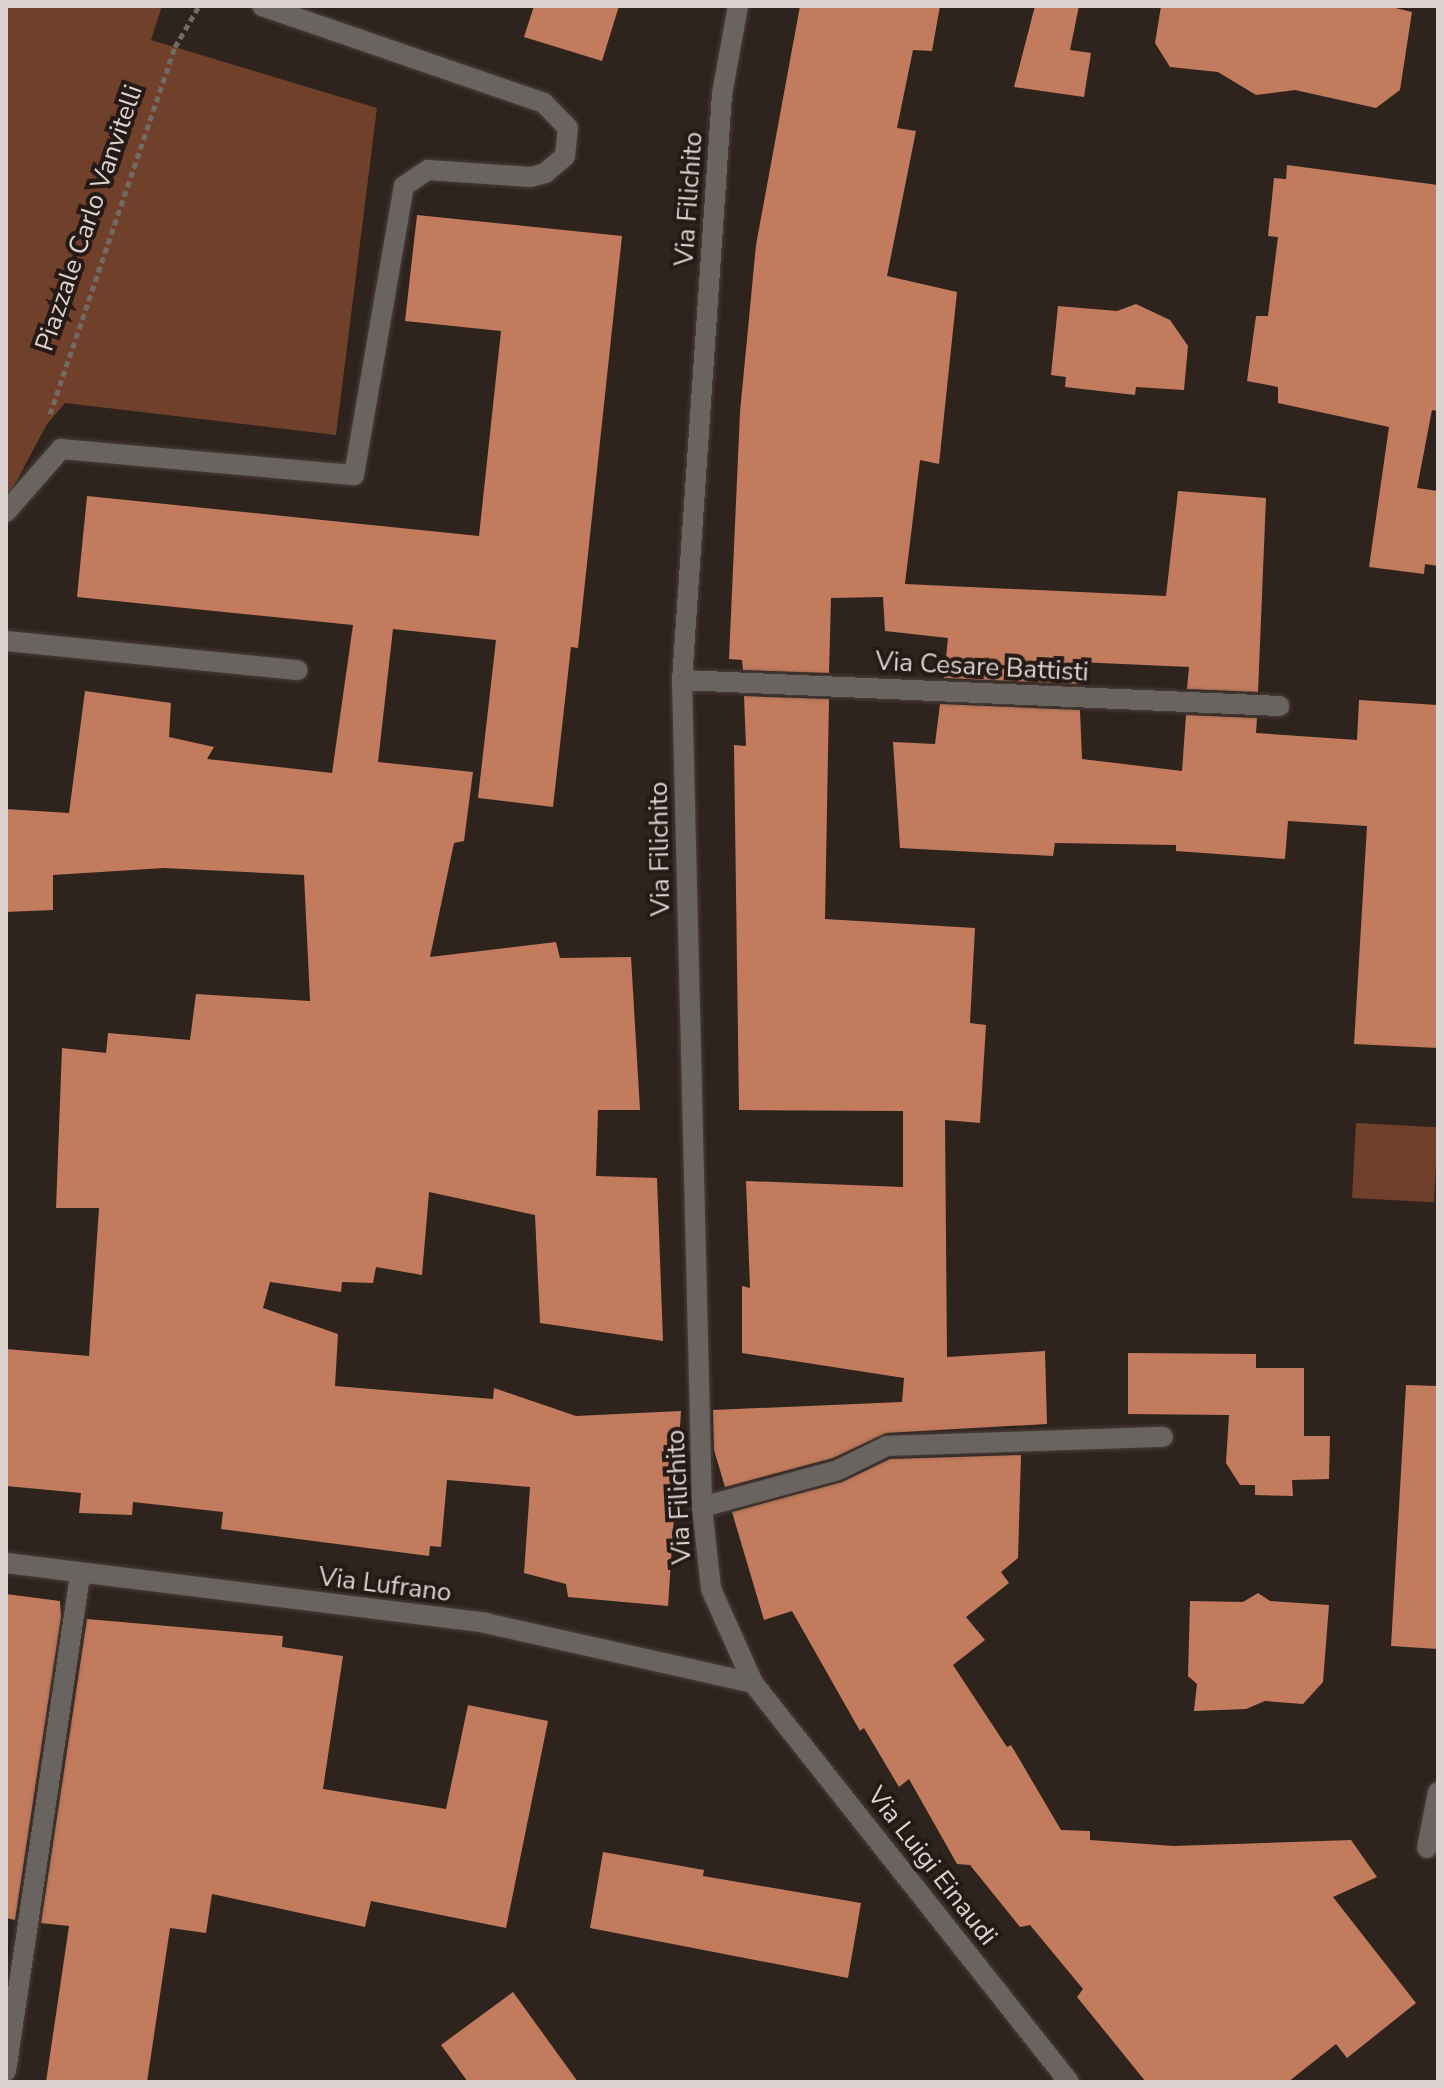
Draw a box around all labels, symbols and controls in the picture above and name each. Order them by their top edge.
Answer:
street label: Piazzale Carlo Vanvitelli [29,81,149,355]
street label: Via Filichito [669,131,709,267]
street label: Via Cesare Battisti [875,646,1089,688]
street label: Via Filichito [643,781,677,917]
street label: Via Filichito [660,1429,698,1565]
street label: Via Lufrano [317,1561,453,1609]
street label: Via Luigi Einaudi [860,1781,1004,1951]

